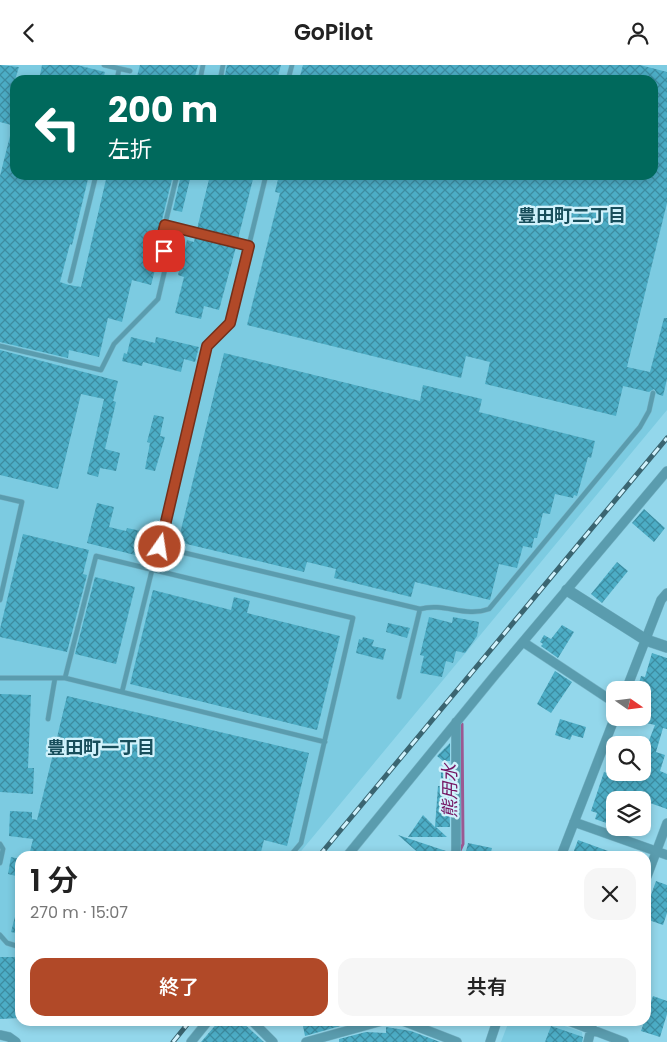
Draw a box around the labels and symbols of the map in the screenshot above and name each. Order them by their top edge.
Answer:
district label: 豊田町二丁目 [518,203,626,228]
pin [143,230,185,272]
position arrow [133,520,185,572]
north arrow [606,681,651,726]
district label: 豊田町一丁目 [47,735,155,760]
water label: 熊用水 [437,762,462,818]

